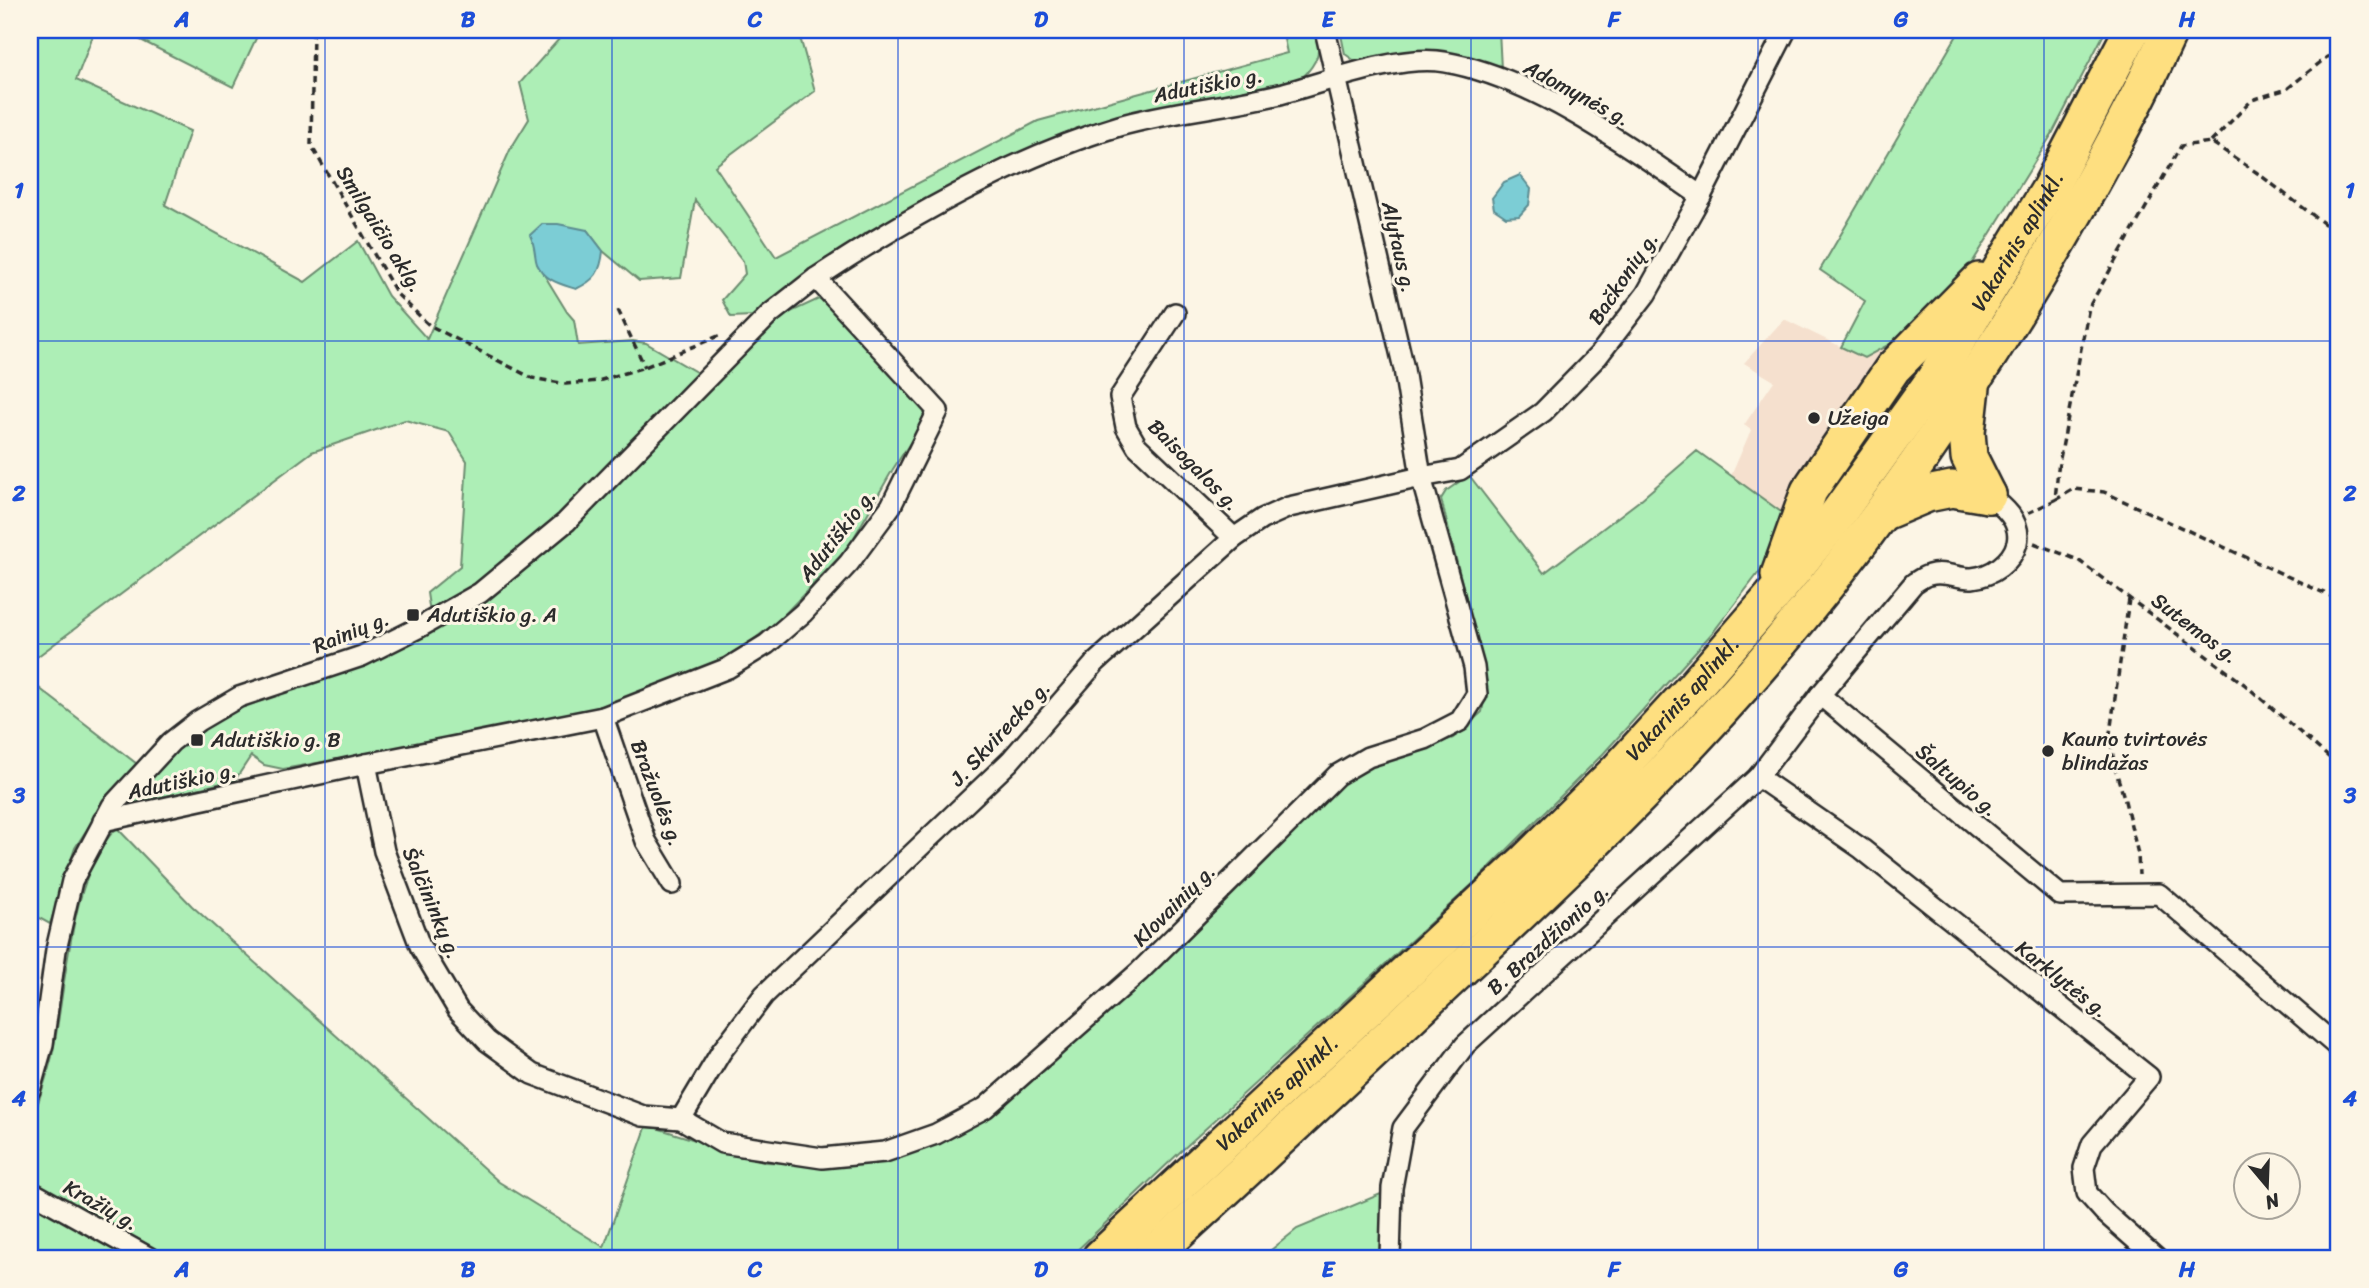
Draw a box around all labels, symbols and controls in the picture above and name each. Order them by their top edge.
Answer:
text: A [173,0,190,40]
text: B [461,0,476,40]
text: C [747,0,763,40]
text: D [1034,0,1049,40]
text: E [1322,0,1337,40]
text: F [1607,0,1622,40]
text: G [1893,0,1909,40]
text: H [2178,0,2196,40]
street label: Adomynės g. [1516,48,1637,137]
street label: Adutiškio g. [1149,56,1266,114]
street label: Smilgaičio aklg. [325,157,435,301]
street label: Vakarinis aplinkl. [1960,164,2075,319]
text: 1 [14,170,24,211]
text: 1 [2345,170,2355,211]
street label: Alytaus g. [1370,196,1428,297]
street label: Bačkonių g. [1577,223,1669,333]
place label: Užeiga [1828,399,1889,437]
street label: Baisogalos g. [1138,409,1250,521]
marker: Užeiga [1806,410,1822,426]
text: 2 [11,473,26,514]
text: 2 [2342,473,2357,514]
street label: Adutiškio g. [787,480,886,591]
street label: Sutemos g. [2143,582,2247,674]
place label: Adutiškio g. A [426,596,557,634]
street label: Rainių g. [307,599,395,665]
marker: Adutiškio g. A [405,607,421,623]
street label: Vakarinis aplinkl. [1616,627,1750,770]
street label: J. Skvirecko g. [939,671,1060,796]
place label: Kauno tvirtovės blindažas [2062,720,2207,782]
place label: Adutiškio g. B [210,721,340,759]
marker: Adutiškio g. B [189,732,205,748]
street label: Šaltupio g. [1906,733,2008,827]
street label: Bražuolės g. [619,734,695,852]
marker: Kauno tvirtovės blindažas [2040,743,2056,759]
street label: Adutiškio g. [123,751,240,811]
text: 3 [12,775,26,816]
text: 3 [2343,775,2357,816]
street label: Šalčininkų g. [391,841,473,965]
street label: Klovainių g. [1123,854,1225,956]
street label: B. Brazdžionio g. [1478,873,1618,1005]
street label: Karklytės g. [2007,930,2117,1028]
street label: Vakarinis aplinkl. [1206,1025,1348,1161]
text: 4 [11,1078,27,1119]
text: 4 [2342,1078,2358,1119]
north arrow [2232,1152,2302,1222]
street label: Kražių g. [56,1169,146,1241]
text: N [2260,1184,2285,1220]
text: A [173,1249,190,1288]
text: B [461,1249,476,1288]
text: C [747,1249,763,1288]
text: D [1034,1249,1049,1288]
text: E [1322,1249,1337,1288]
text: F [1607,1249,1622,1288]
text: G [1893,1249,1909,1288]
text: H [2178,1249,2196,1288]

